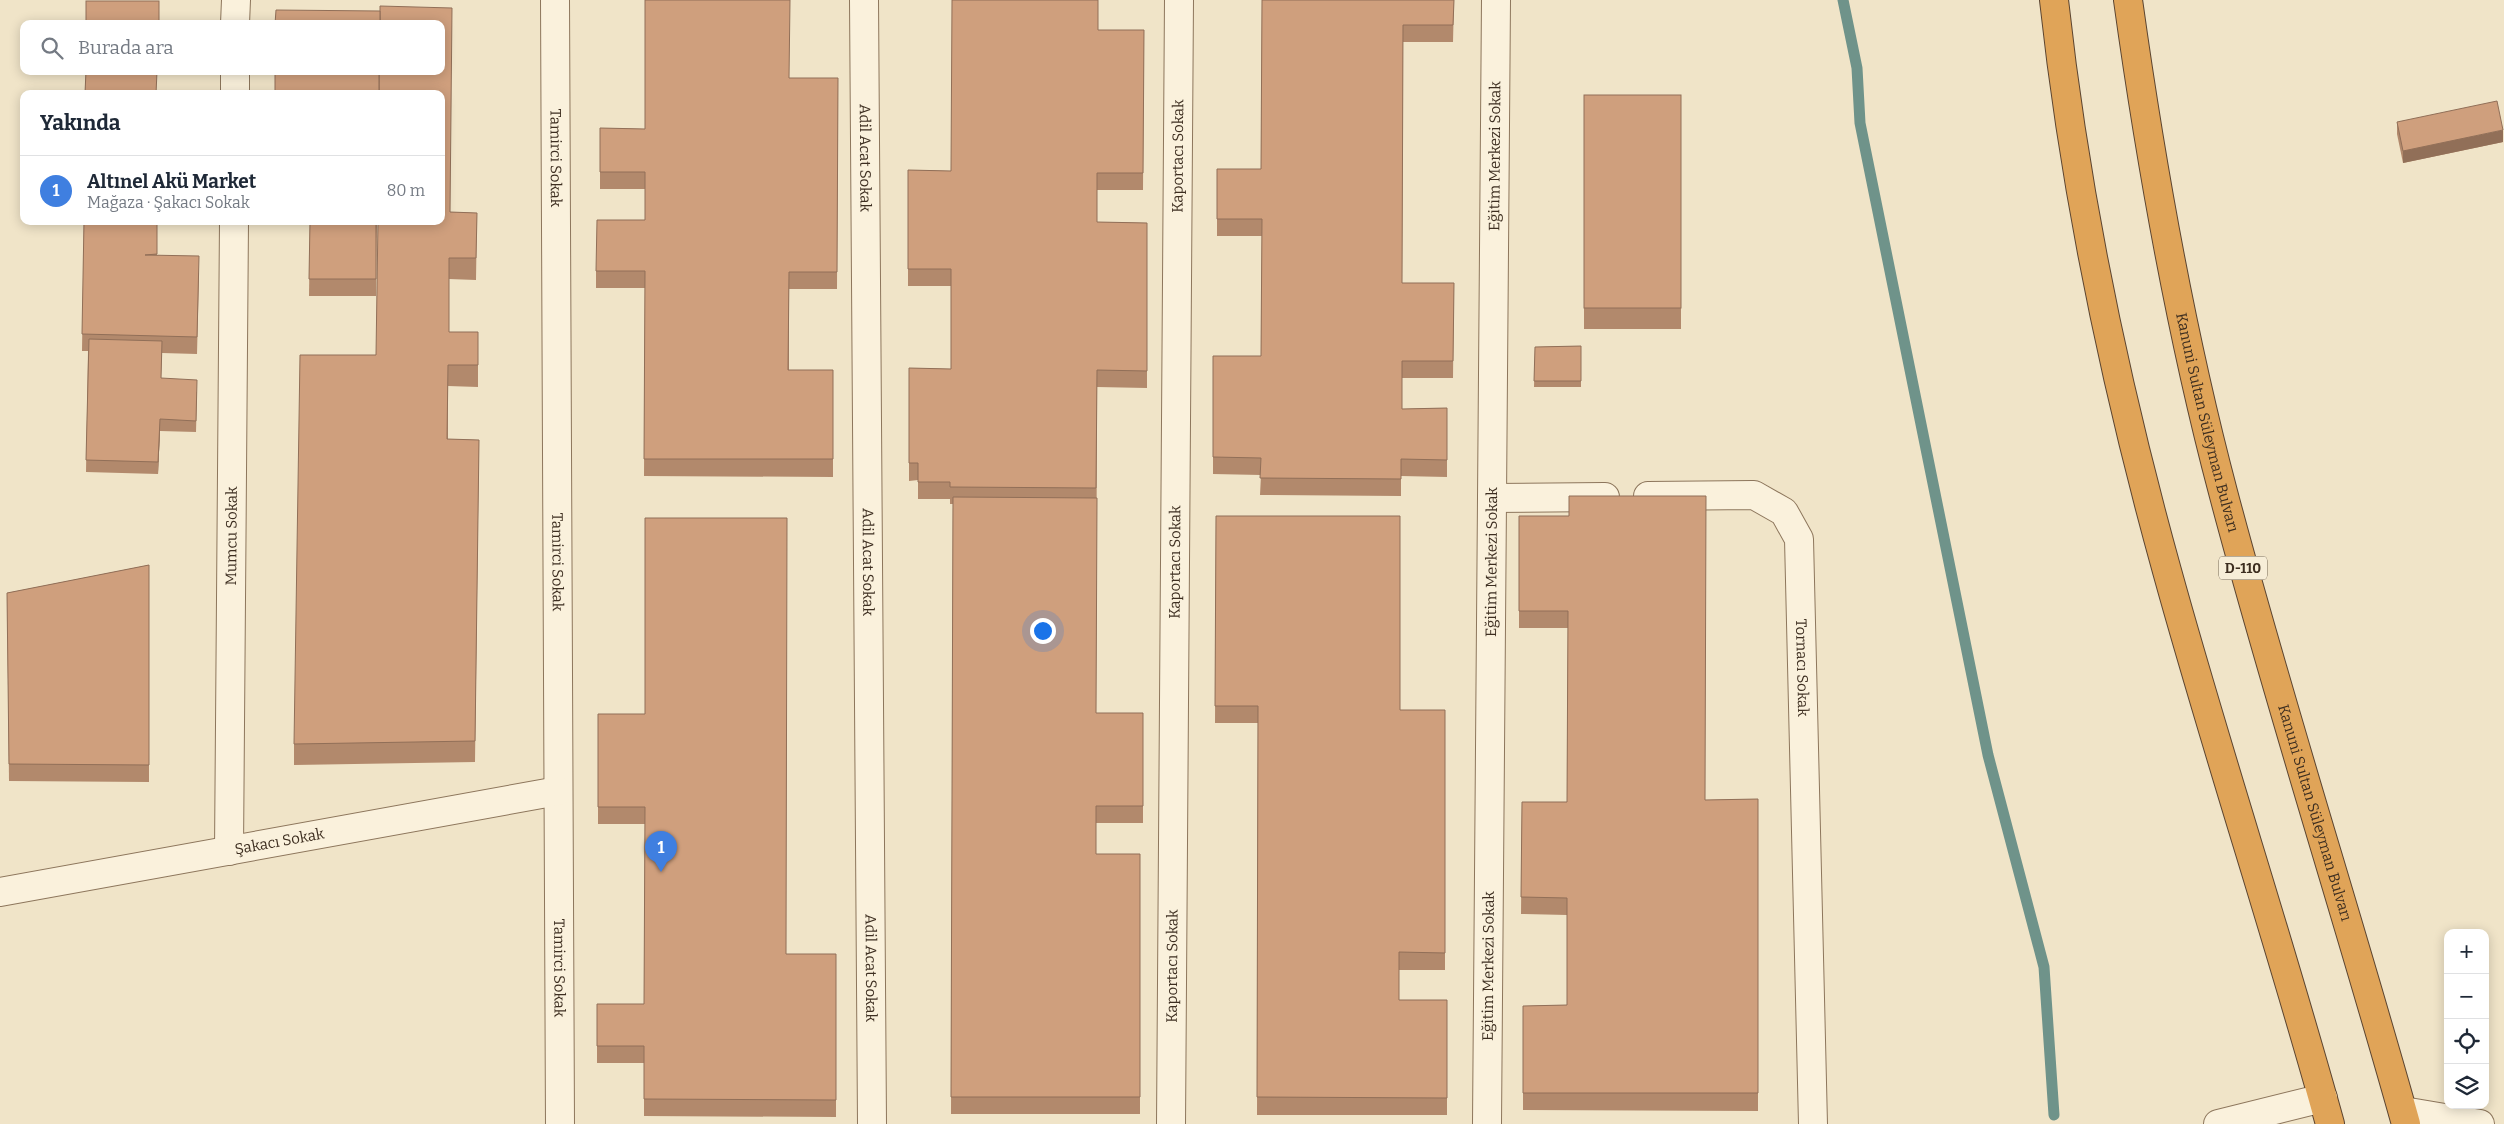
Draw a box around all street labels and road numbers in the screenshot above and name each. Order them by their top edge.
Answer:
street label: Eğitim Merkezi Sokak [1485,81,1504,231]
street label: Kaportacı Sokak [1168,99,1187,213]
street label: Adil Acat Sokak [856,104,875,212]
street label: Tamirci Sokak [546,109,565,208]
street label: Kanuni Sultan Süleyman Bulvarı [2172,311,2242,535]
street label: Mumcu Sokak [222,486,241,586]
street label: Eğitim Merkezi Sokak [1482,487,1501,637]
street label: Kaportacı Sokak [1166,505,1184,619]
street label: Adil Acat Sokak [859,508,877,616]
street label: Tamirci Sokak [548,513,567,612]
road number: D-110 [2219,556,2267,580]
street label: Tornacı Sokak [1792,618,1812,717]
street label: Kanuni Sultan Süleyman Bulvarı [2274,702,2356,924]
street label: Şakacı Sokak [233,824,326,858]
street label: Eğitim Merkezi Sokak [1479,891,1498,1041]
street label: Kaportacı Sokak [1163,909,1182,1023]
street label: Adil Acat Sokak [862,914,880,1022]
street label: Tamirci Sokak [550,919,569,1018]

